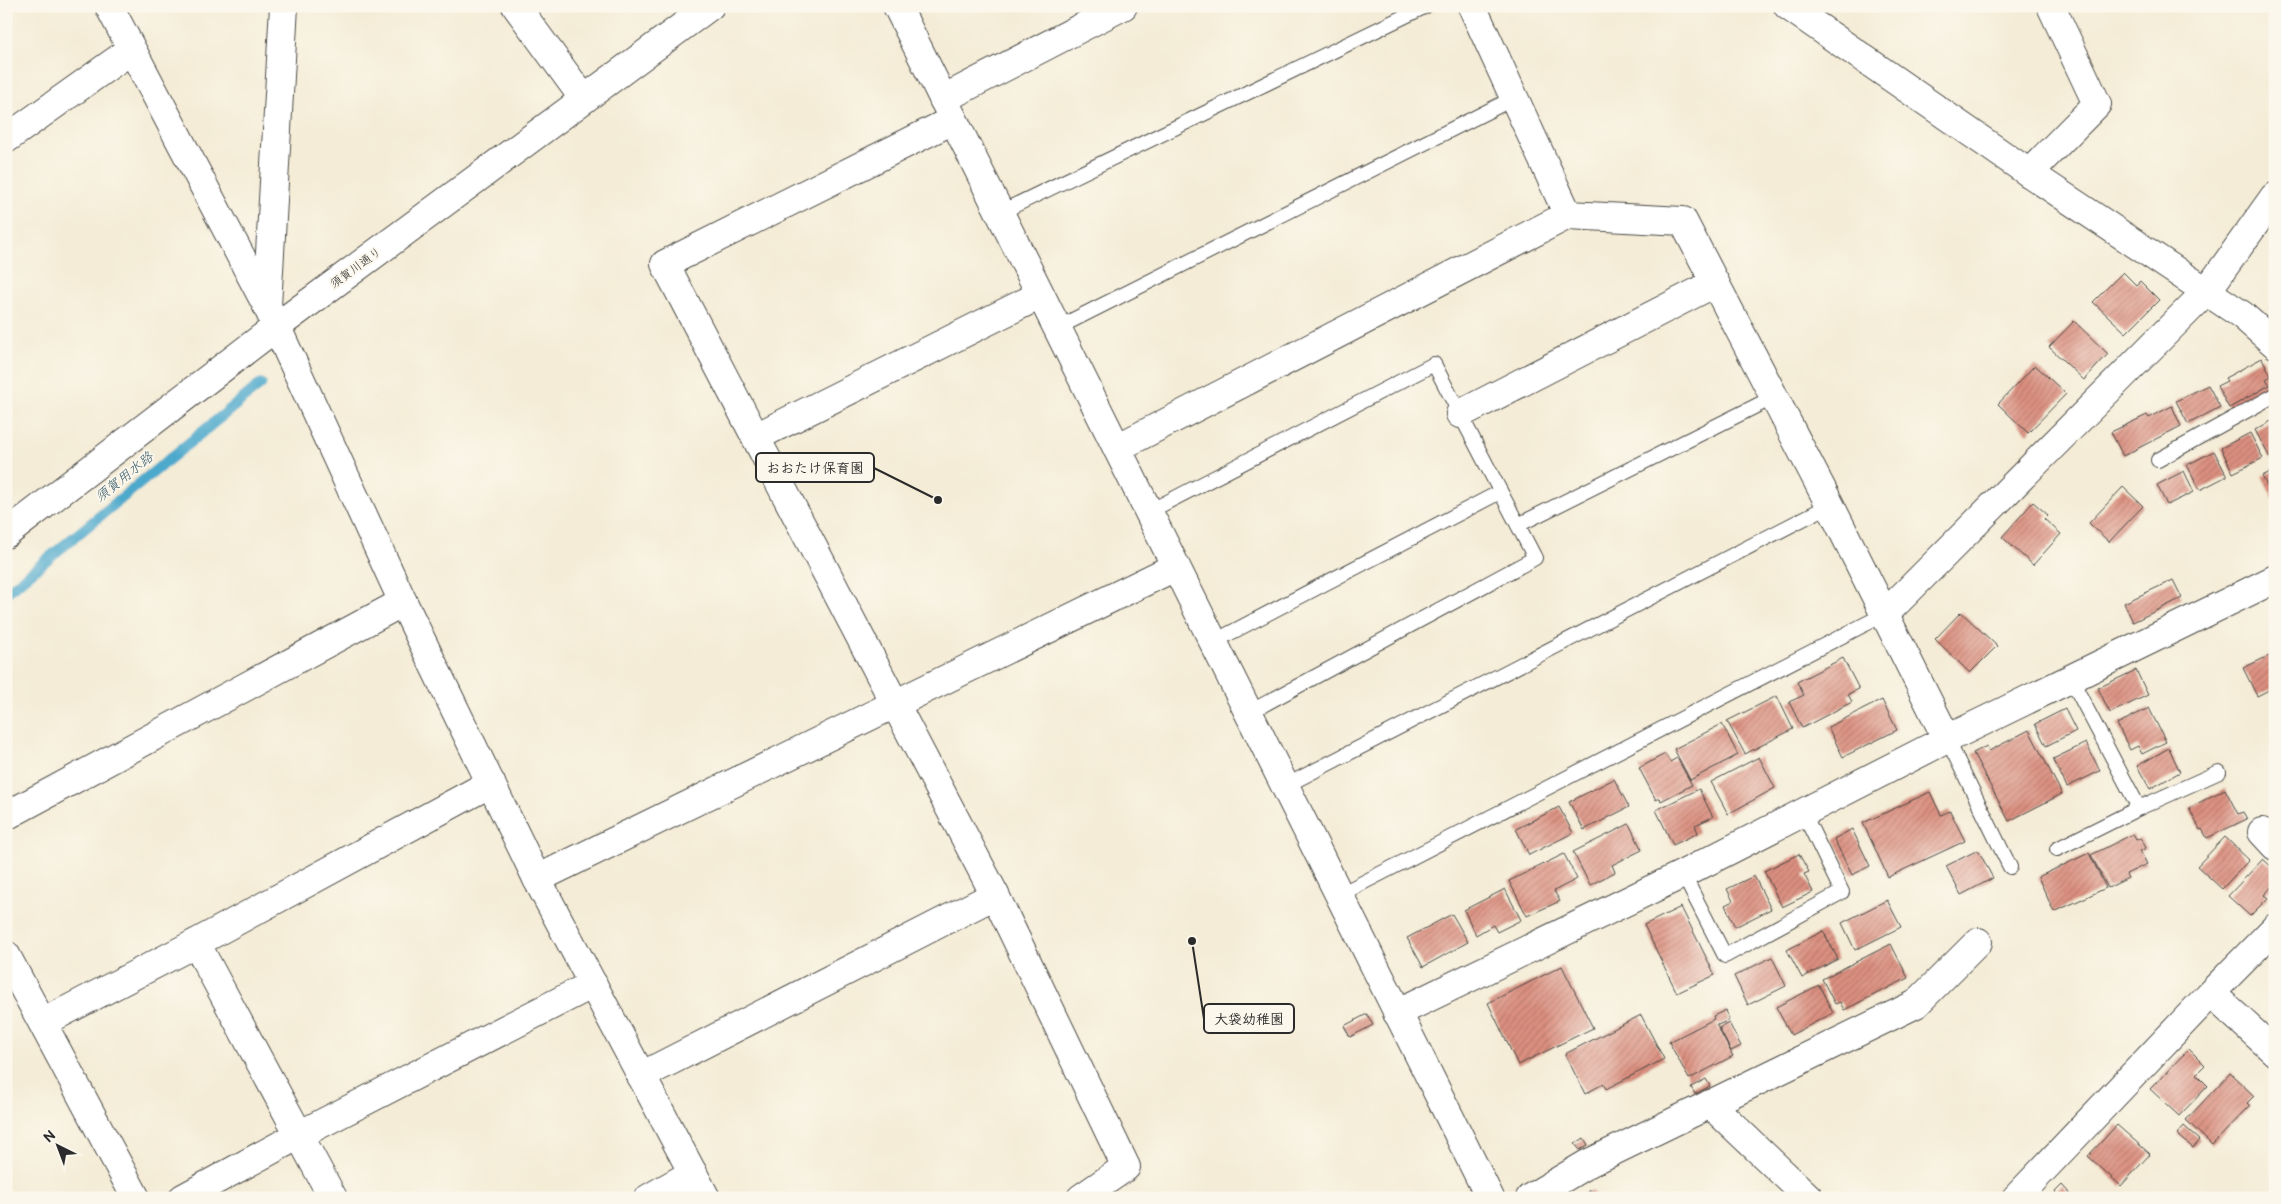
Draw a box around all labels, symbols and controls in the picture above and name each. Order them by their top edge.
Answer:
street label: 須賀川通り [327,244,385,292]
water label: 須賀用水路 [91,448,157,506]
callout: おおたけ保育園 [756,453,874,482]
text: おおたけ保育園 [766,460,864,477]
callout: 大袋幼稚園 [1204,1004,1294,1033]
text: 大袋幼稚園 [1214,1011,1284,1028]
north arrow [32,1122,82,1172]
text: N [40,1127,59,1147]

